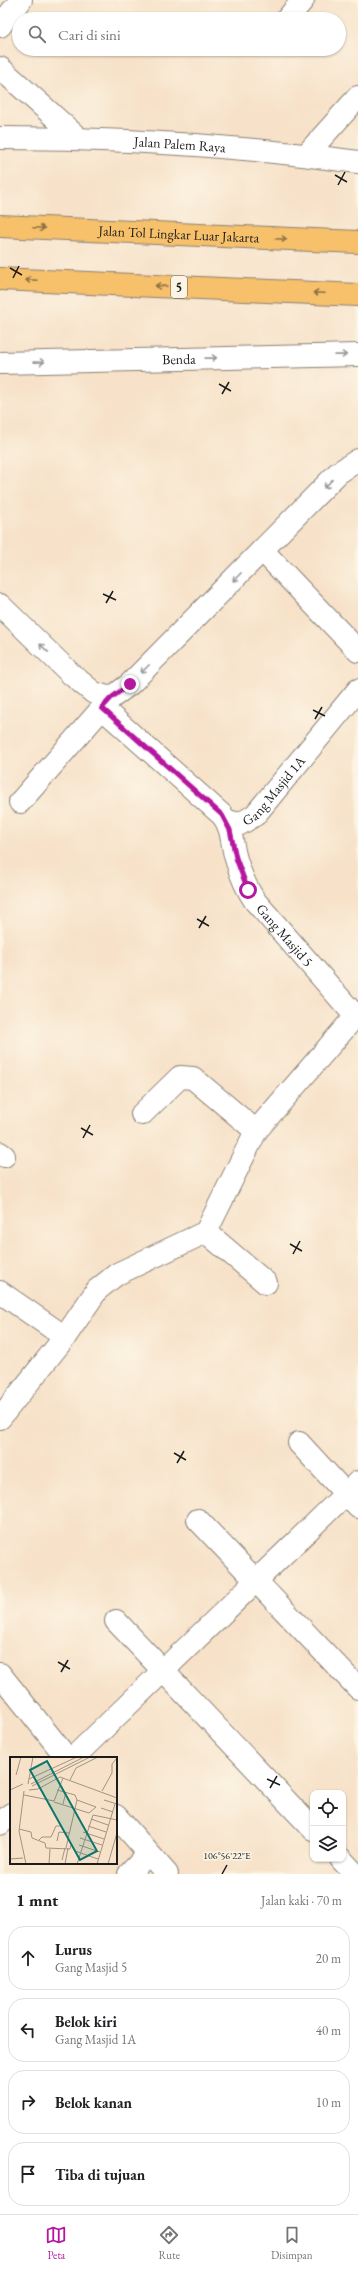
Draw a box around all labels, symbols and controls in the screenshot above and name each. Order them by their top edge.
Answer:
search box [12,12,346,56]
icon: search [26,23,48,45]
text: Cari di sini [58,25,121,44]
street label: Jalan Palem Raya [133,132,227,156]
street label: Jalan Tol Lingkar Luar Jakarta [97,221,260,247]
one-way arrow [32,224,45,232]
one-way arrow [274,235,287,242]
road number: 5 [171,276,187,298]
one-way arrow [25,277,38,284]
one-way arrow [155,283,168,290]
one-way arrow [313,290,326,297]
street label: Benda [162,350,196,368]
one-way arrow [334,351,347,359]
one-way arrow [204,354,217,362]
one-way arrow [32,359,45,366]
one-way arrow [323,479,333,489]
one-way arrow [232,572,241,582]
one-way arrow [39,643,49,653]
one-way arrow [140,664,150,674]
route end [121,675,139,693]
street label: Gang Masjid 1A [239,752,309,830]
route start [239,881,257,899]
street label: Gang Masjid 5 [252,900,317,970]
inset map [10,1757,117,1864]
map controls [310,1790,346,1862]
button: locate [310,1790,346,1826]
button: layers [310,1826,346,1862]
text: 106°56'22"E [203,1849,251,1862]
text: 1 mnt [16,1889,58,1911]
text: Jalan kaki · 70 m [261,1892,342,1909]
text: Lurus [55,1940,92,1959]
icon: ahead [17,1947,39,1969]
text: 20 m [316,1950,341,1967]
text: Gang Masjid 5 [55,1959,127,1976]
text: Belok kiri [55,2012,117,2031]
icon: left [17,2019,39,2041]
text: 40 m [316,2022,341,2039]
text: Gang Masjid 1A [55,2031,136,2048]
icon: right [17,2091,39,2113]
text: Belok kanan [55,2093,132,2112]
text: 10 m [316,2094,341,2111]
icon: arrive [17,2163,39,2185]
text: Tiba di tujuan [55,2165,145,2184]
tab: Peta [45,2224,67,2262]
tab: Rute [158,2224,180,2262]
tab: Disimpan [271,2224,313,2262]

